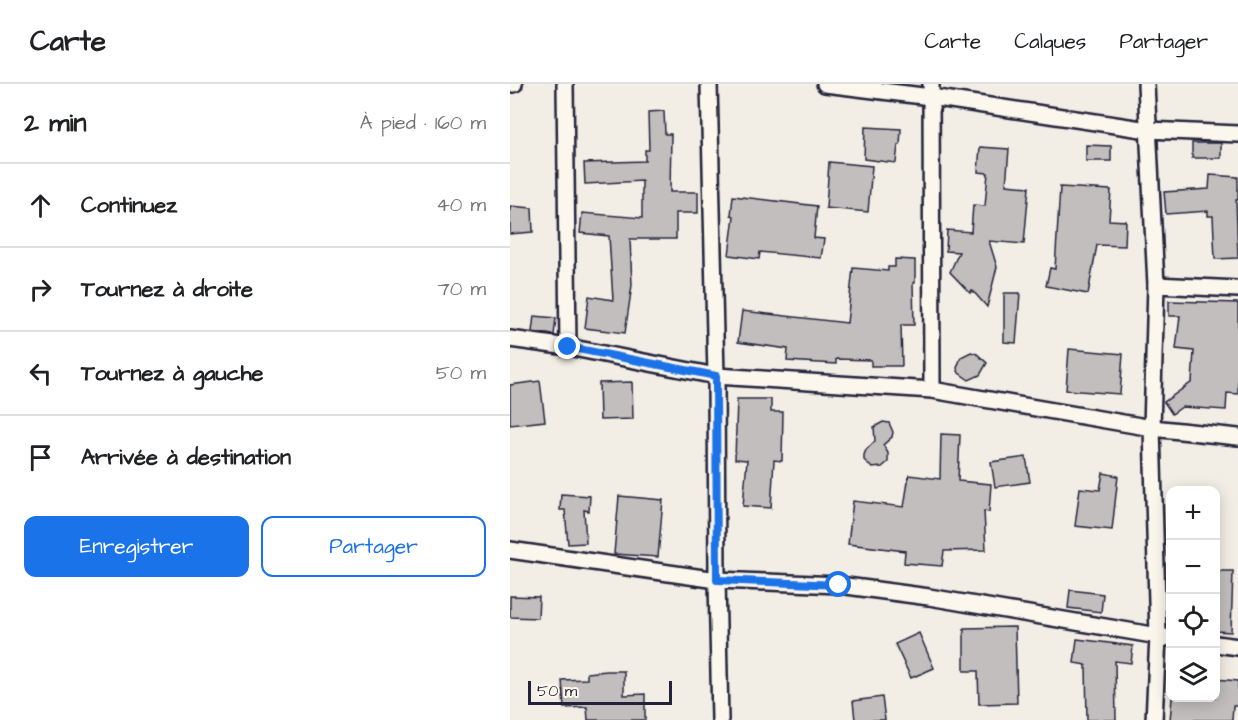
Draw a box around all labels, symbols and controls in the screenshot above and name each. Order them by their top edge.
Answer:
text: Carte [30,22,106,61]
text: Carte [924,27,981,56]
text: Calques [1014,27,1086,56]
text: Partager [1119,27,1208,56]
text: 2 min [24,105,86,141]
text: À pied · 160 m [360,109,486,137]
icon: ahead [24,189,57,222]
text: Continuez [81,190,177,221]
text: 40 m [436,191,486,219]
icon: right [24,273,57,306]
text: Tournez à droite [81,274,253,305]
text: 70 m [438,275,486,303]
route end [554,333,580,359]
icon: left [24,357,57,390]
text: Tournez à gauche [81,358,263,389]
text: 50 m [436,359,486,387]
icon: arrive [24,441,57,474]
text: Arrivée à destination [81,442,291,473]
map controls [1166,486,1220,702]
button: + [1166,486,1220,540]
button: Enregistrer [24,516,249,577]
button: Partager [261,516,486,577]
button: − [1166,540,1220,594]
route start [825,571,851,597]
button: locate [1166,594,1220,648]
button: layers [1166,648,1220,702]
scale bar [528,678,672,706]
text: 50 m [537,680,577,702]

